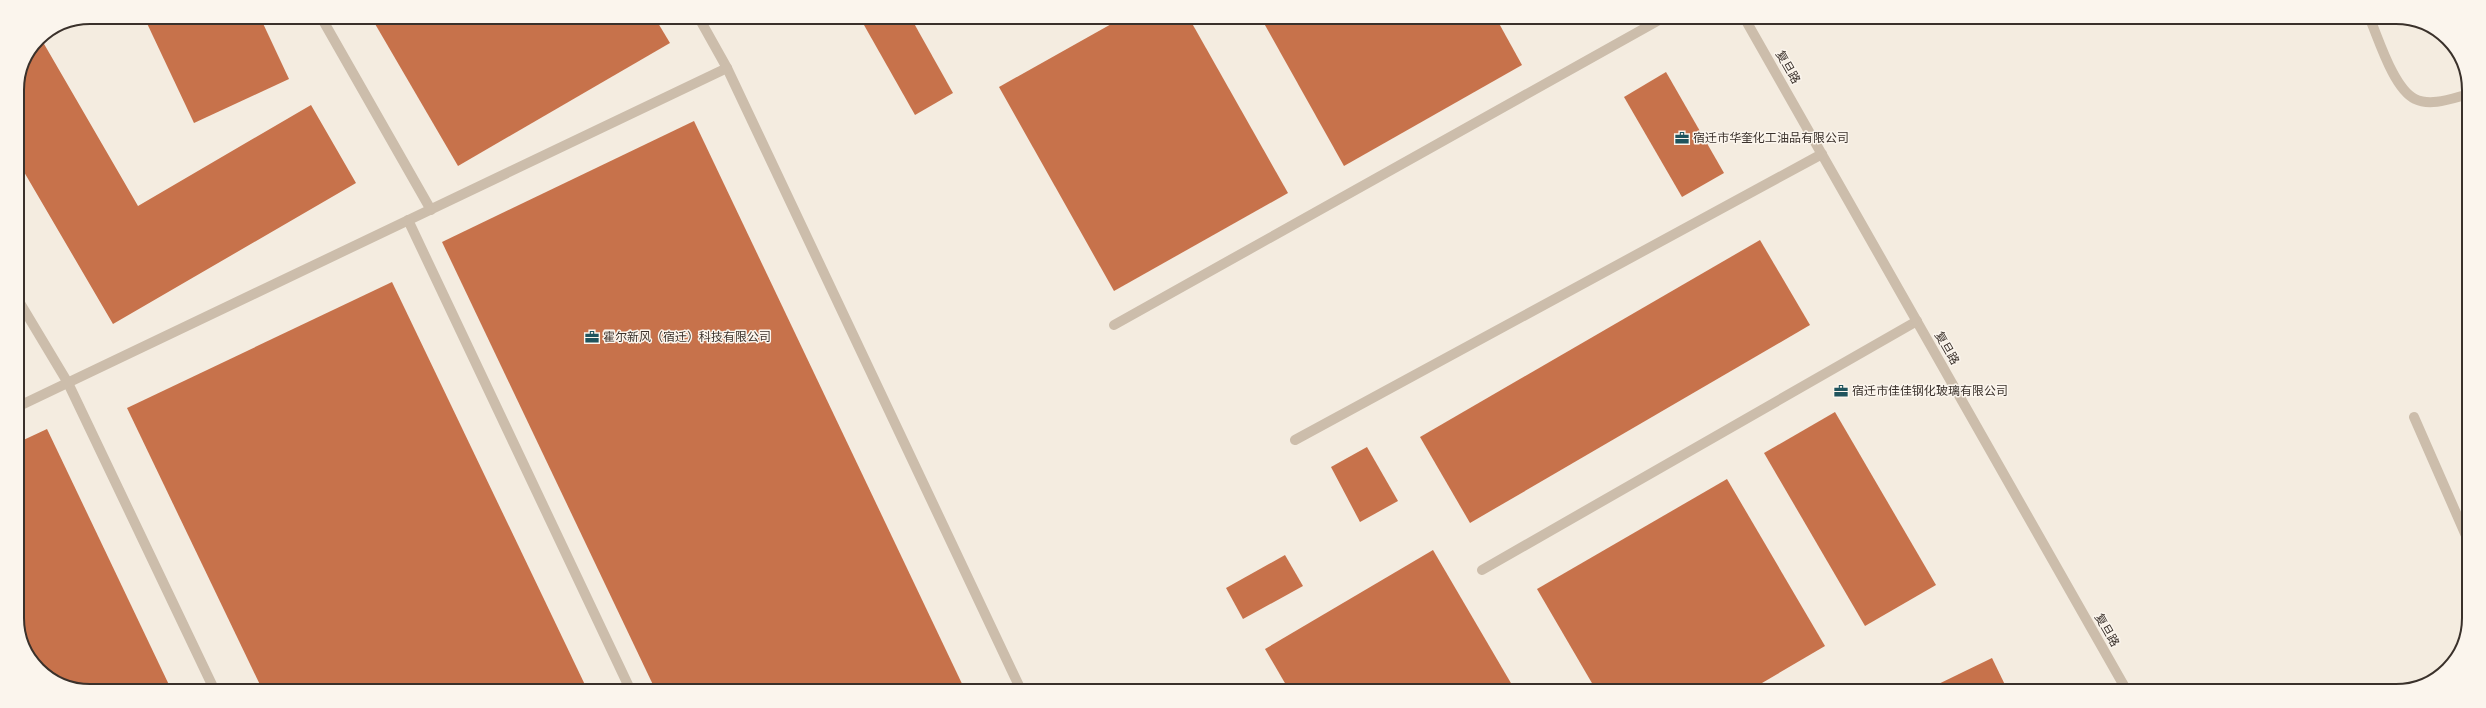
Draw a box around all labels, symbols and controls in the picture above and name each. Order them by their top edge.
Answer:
street label: 复旦路 [1773,48,1803,86]
office icon: 宿迁市华奎化工油品有限公司 [1674,130,1690,146]
place label: 宿迁市华奎化工油品有限公司 [1693,131,1849,145]
office icon: 霍尔新风（宿迁）科技有限公司 [584,329,600,345]
street label: 复旦路 [1932,329,1962,367]
place label: 霍尔新风（宿迁）科技有限公司 [603,330,771,344]
office icon: 宿迁市佳佳钢化玻璃有限公司 [1833,383,1849,399]
place label: 宿迁市佳佳钢化玻璃有限公司 [1852,384,2008,398]
street label: 复旦路 [2092,611,2122,649]

